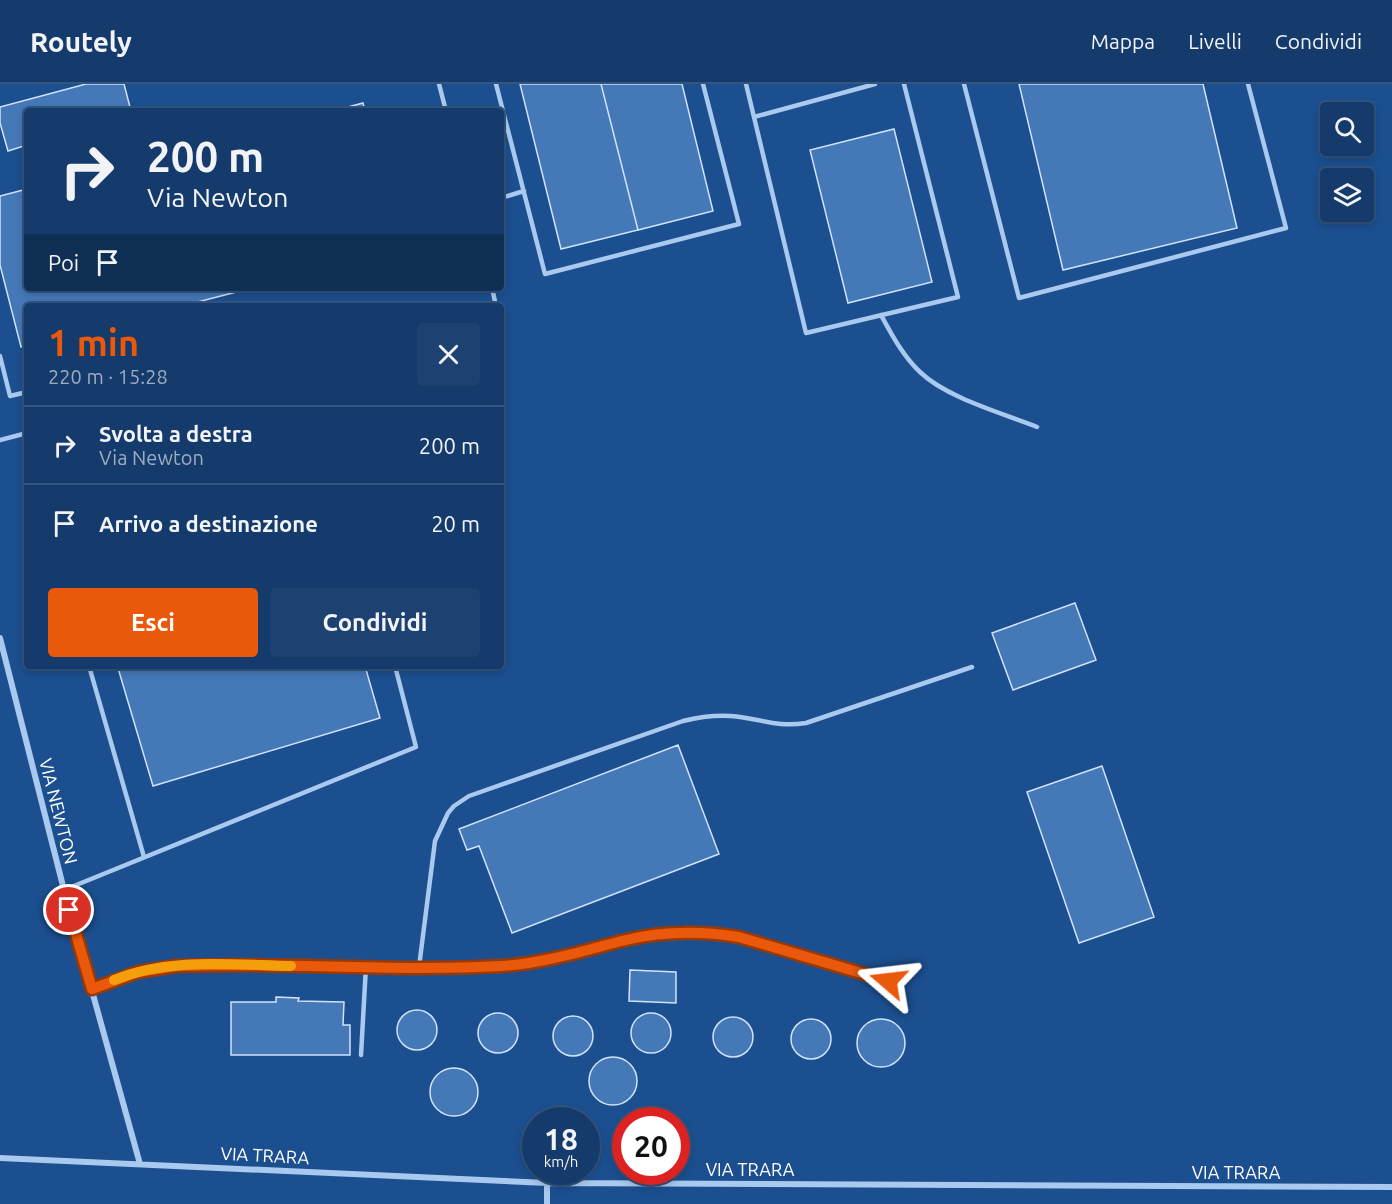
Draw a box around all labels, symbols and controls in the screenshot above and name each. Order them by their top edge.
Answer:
text: Routely [30,26,132,57]
text: Mappa [1091,29,1155,53]
text: Livelli [1188,29,1242,53]
text: Condividi [1275,29,1362,53]
map controls [1320,102,1374,222]
button: search [1320,102,1374,156]
icon: right [48,132,126,210]
text: 200 m [147,133,264,180]
button: layers [1320,168,1374,222]
text: Via Newton [147,182,289,212]
icon: arrive [91,246,124,279]
text: Poi [48,250,79,275]
text: 1 min [48,322,139,363]
button: close [417,323,480,386]
text: 220 m · 15:28 [48,365,168,388]
text: Svolta a destra [99,421,253,446]
icon: right [48,429,81,462]
text: 200 m [419,433,480,458]
text: Via Newton [99,446,204,469]
icon: arrive [48,507,81,540]
text: Arrivo a destinazione [99,511,318,536]
text: 20 m [431,511,480,536]
button: Esci [48,588,258,657]
button: Condividi [270,588,480,657]
street label: VIA NEWTON [36,756,82,866]
pin [43,884,94,935]
icon: arrive [52,893,85,926]
position arrow [856,949,920,1013]
speed limit sign: 20 [612,1107,690,1185]
text: 18 [544,1122,578,1156]
street label: VIA TRARA [220,1143,310,1167]
text: km/h [544,1153,578,1170]
street label: VIA TRARA [706,1159,795,1179]
street label: VIA TRARA [1192,1162,1281,1182]

